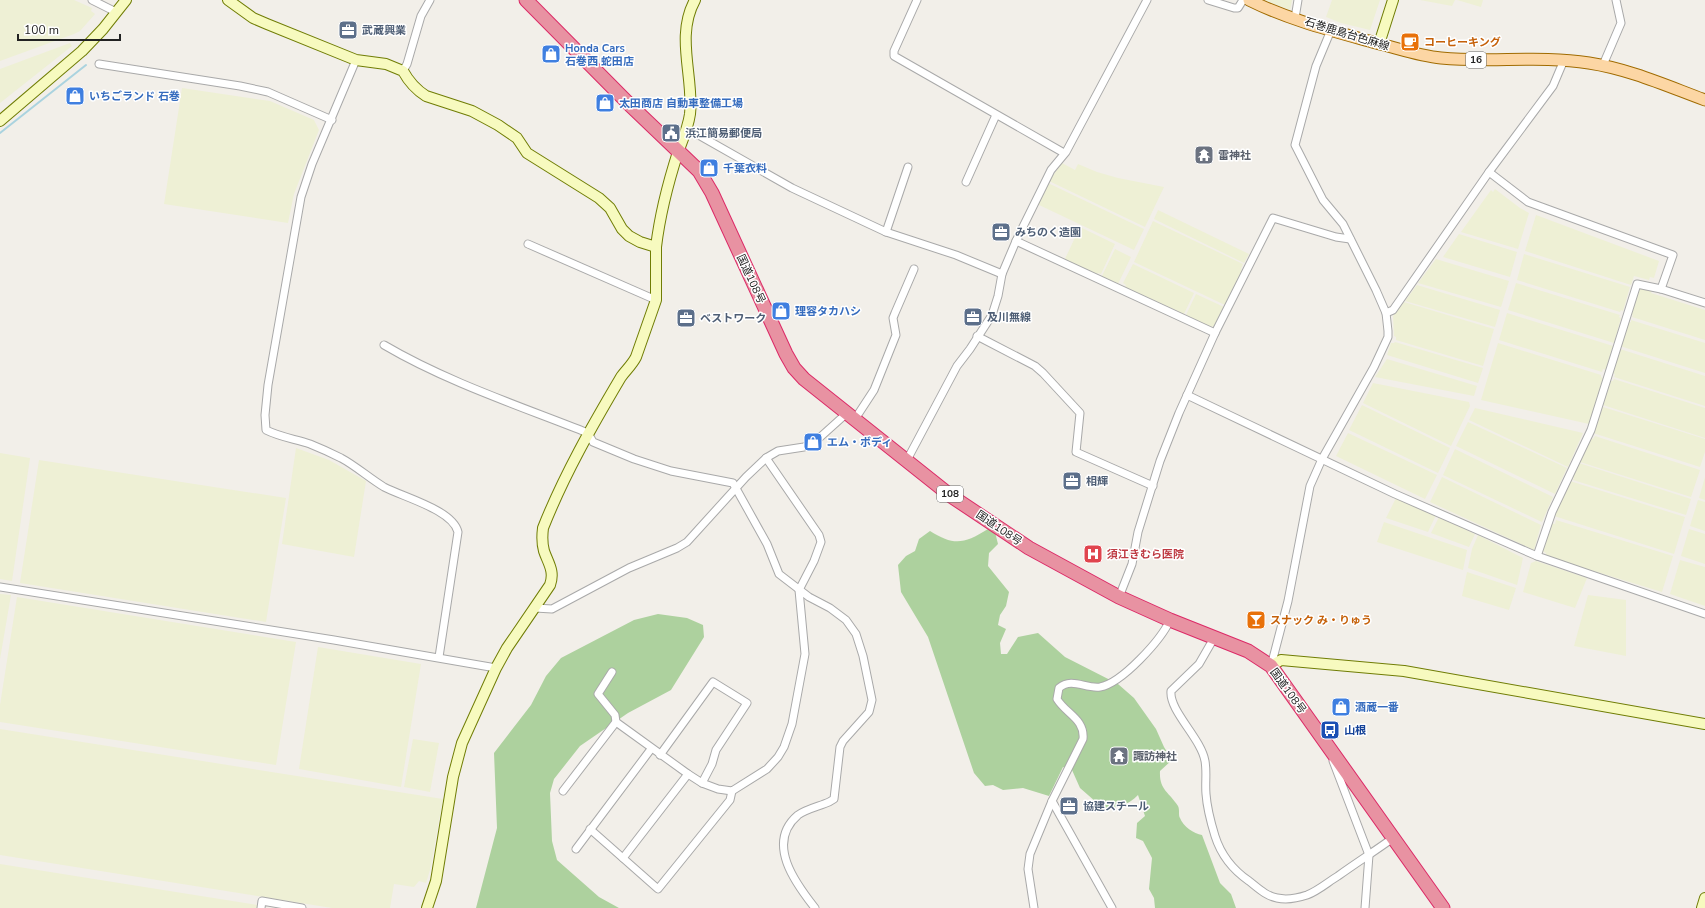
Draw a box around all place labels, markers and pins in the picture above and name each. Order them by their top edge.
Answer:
office icon: 武蔵興業 [337,19,359,41]
place label: 武蔵興業 [362,23,406,38]
cafe icon: コーヒーキング [1399,31,1421,53]
place label: コーヒーキング [1424,35,1501,50]
place label: Honda Cars 石巻西 蛇田店 [565,41,634,69]
shop icon: Honda Cars 石巻西 蛇田店 [540,43,562,65]
shop icon: いちごランド 石巻 [64,85,86,107]
place label: いちごランド 石巻 [89,89,180,104]
shop icon: 太田商店 自動車整備工場 [594,92,616,114]
place label: 太田商店 自動車整備工場 [619,96,743,111]
public building icon: 浜江簡易郵便局 [660,122,682,144]
place label: 浜江簡易郵便局 [685,126,762,141]
temple icon: 雷神社 [1193,144,1215,166]
place label: 雷神社 [1218,148,1251,163]
shop icon: 千葉衣料 [698,157,720,179]
place label: 千葉衣料 [723,161,767,176]
office icon: みちのく造園 [990,221,1012,243]
place label: みちのく造園 [1015,225,1081,240]
shop icon: 理容タカハシ [770,300,792,322]
place label: 理容タカハシ [795,304,861,319]
office icon: 及川無線 [962,306,984,328]
office icon: ベストワーク [675,307,697,329]
place label: 及川無線 [987,310,1031,325]
place label: ベストワーク [700,311,766,326]
shop icon: エム・ボディ [802,431,824,453]
place label: エム・ボディ [827,435,892,450]
office icon: 相輝 [1061,470,1083,492]
place label: 相輝 [1086,474,1108,489]
hospital icon: 須江きむら医院 [1082,543,1104,565]
place label: 須江きむら医院 [1107,547,1184,562]
bar icon: スナック み・りゅう [1245,609,1267,631]
place label: スナック み・りゅう [1270,613,1372,628]
shop icon: 酒蔵一番 [1330,696,1352,718]
place label: 酒蔵一番 [1355,700,1399,715]
bus stop icon: 山根 [1319,719,1341,741]
place label: 山根 [1344,723,1366,738]
temple icon: 諏訪神社 [1108,745,1130,767]
place label: 諏訪神社 [1133,749,1177,764]
office icon: 協建スチール [1058,795,1080,817]
place label: 協建スチール [1083,799,1149,814]

